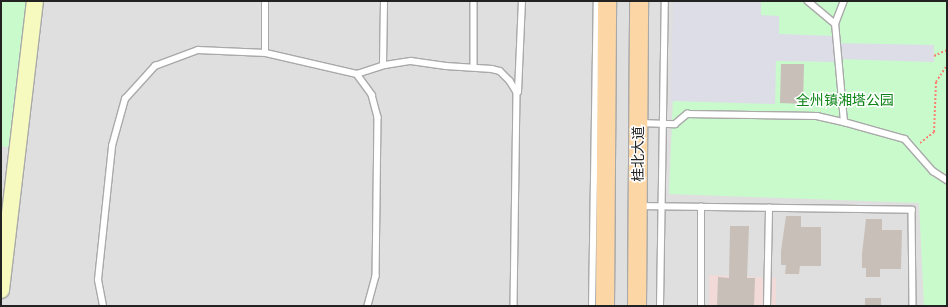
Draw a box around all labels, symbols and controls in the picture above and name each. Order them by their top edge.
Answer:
park label: 全州镇湘塔公园 [796,92,894,108]
street label: 桂北大道 [630,126,646,182]

